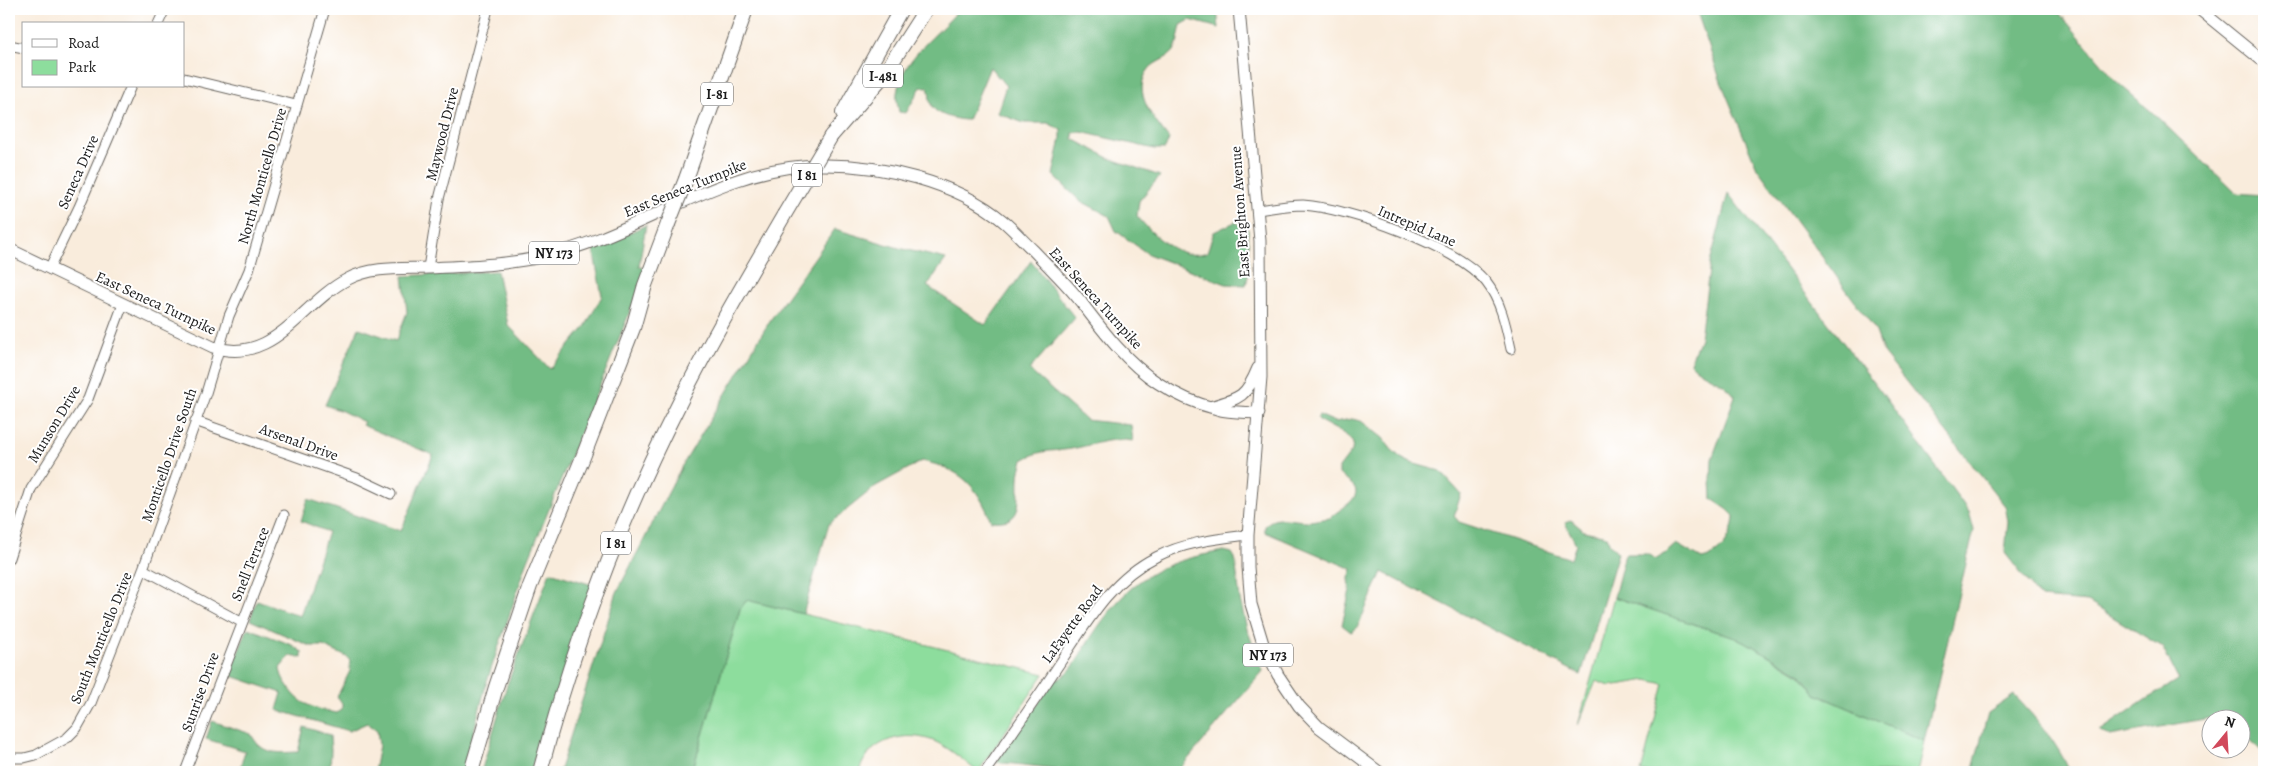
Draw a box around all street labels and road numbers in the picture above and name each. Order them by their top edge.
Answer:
road number: I-481 [863,64,903,88]
road number: I-81 [701,82,733,106]
street label: Maywood Drive [421,85,463,183]
street label: North Monticello Drive [233,105,291,247]
street label: Seneca Drive [53,132,103,212]
street label: East Brighton Avenue [1225,145,1255,279]
street label: East Seneca Turnpike [621,154,750,222]
road number: I 81 [792,164,822,186]
street label: Intrepid Lane [1375,200,1460,252]
road number: NY 173 [529,242,579,264]
street label: East Seneca Turnpike [1045,243,1147,354]
street label: East Seneca Turnpike [92,266,220,340]
street label: Munson Drive [23,381,85,466]
street label: Monticello Drive South [137,385,201,525]
street label: Arsenal Drive [256,418,341,466]
street label: Snell Terrace [226,524,274,604]
road number: I 81 [601,532,631,554]
street label: South Monticello Drive [65,569,137,707]
street label: LaFayette Road [1037,580,1108,667]
road number: NY 173 [1243,644,1293,666]
street label: Sunrise Drive [176,649,224,735]

